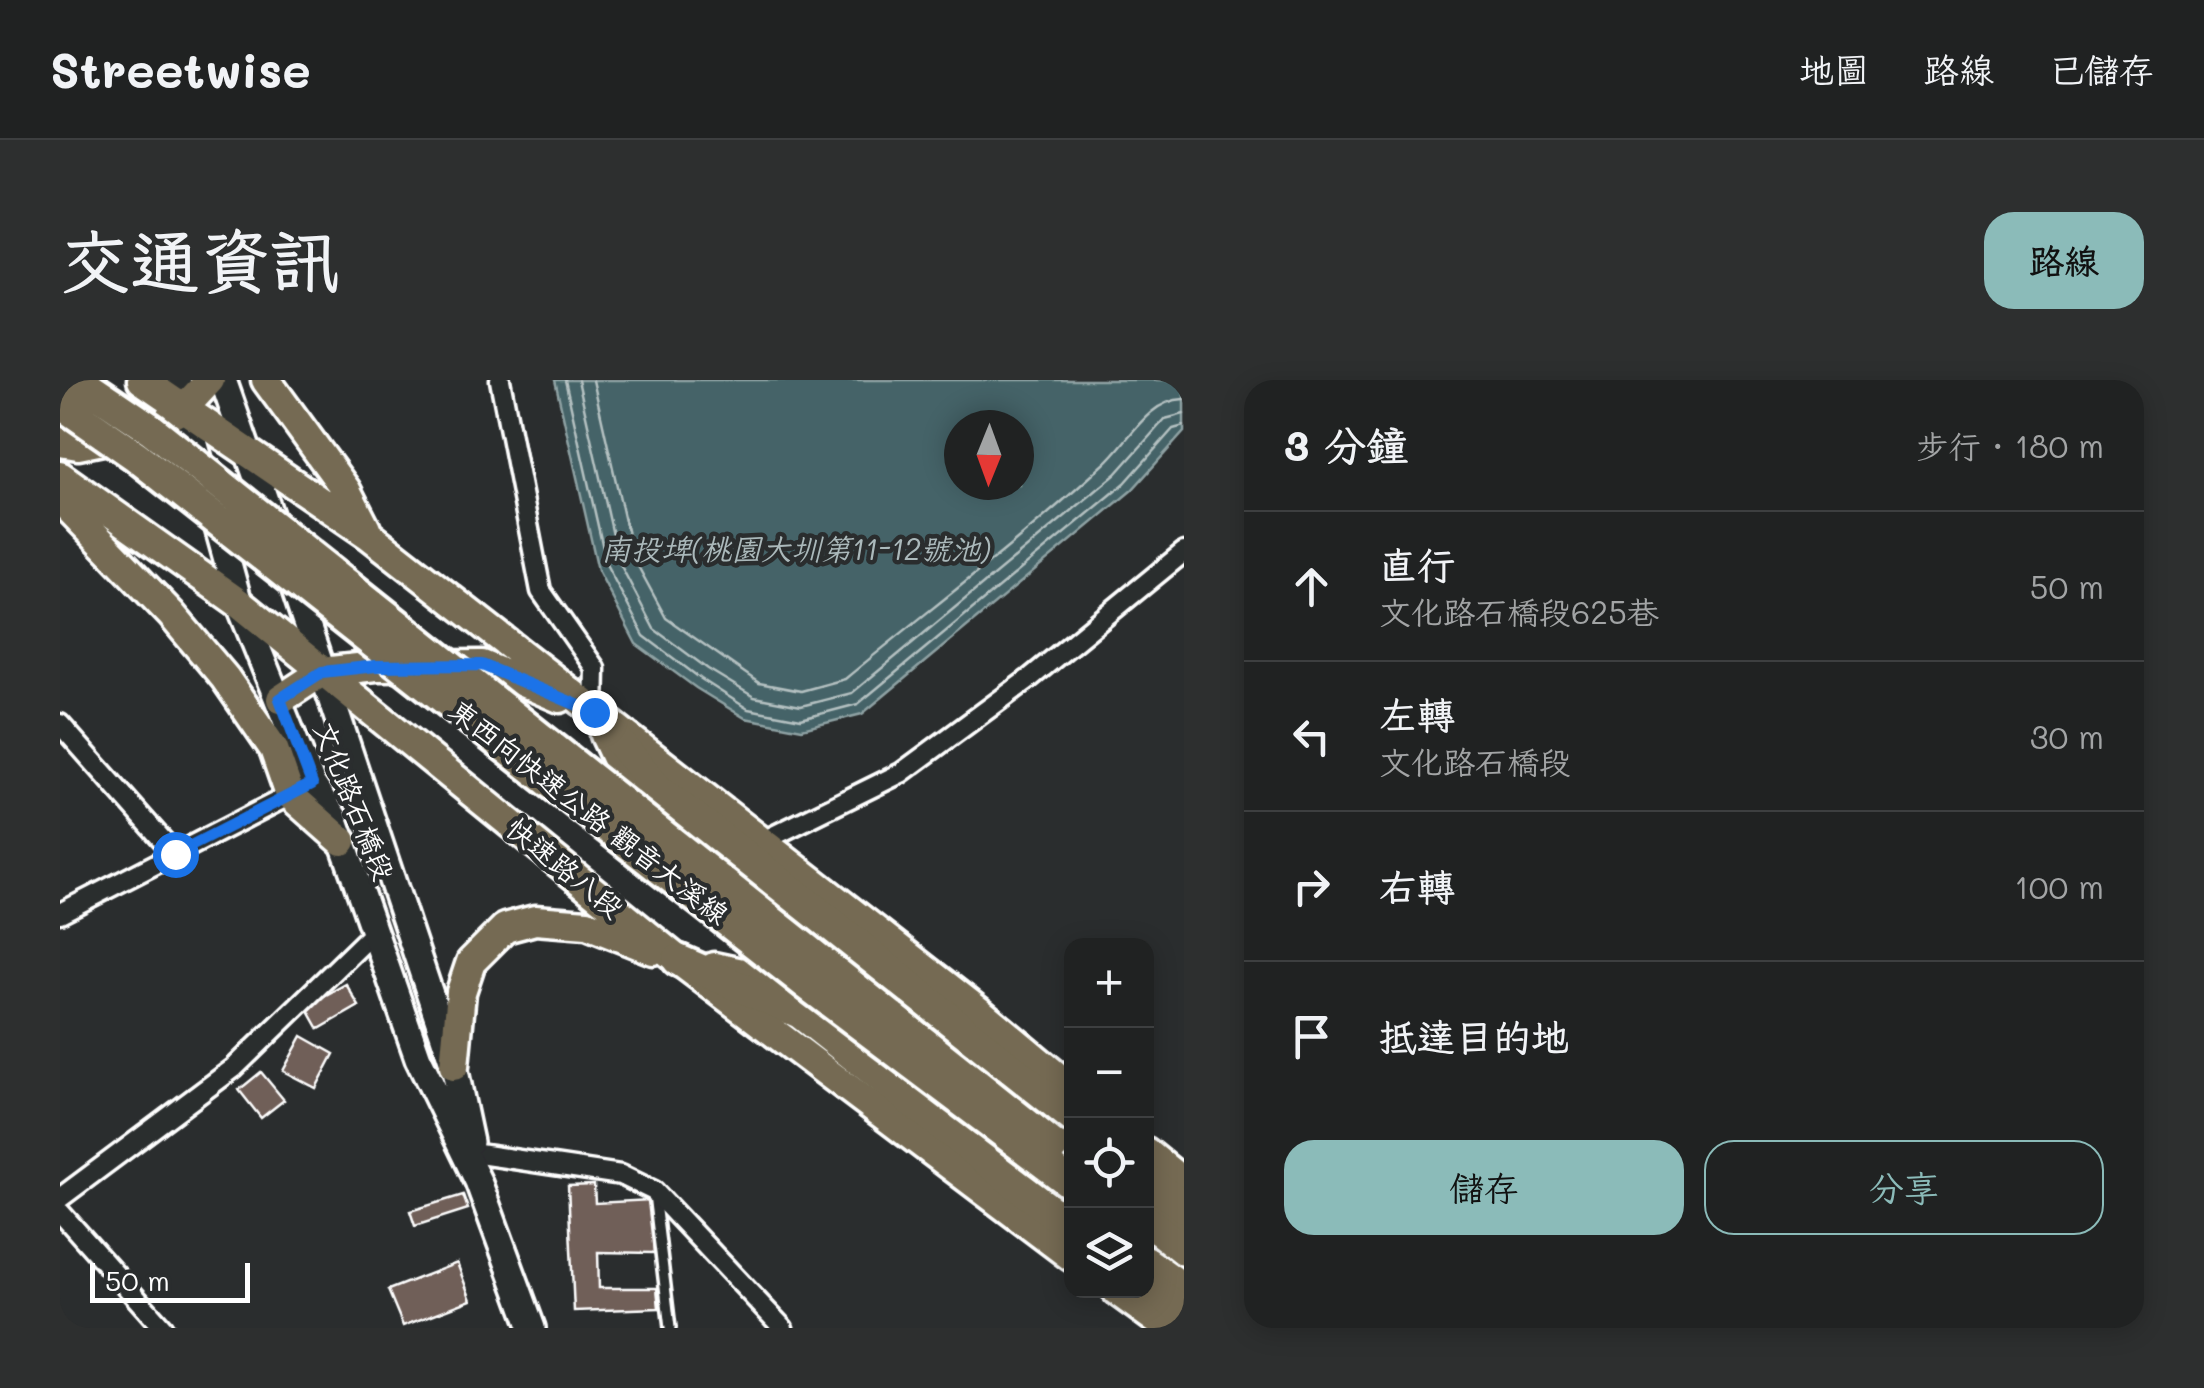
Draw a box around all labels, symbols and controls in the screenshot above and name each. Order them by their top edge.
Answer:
text: Streetwise [50,38,311,100]
text: 地圖 [1799,46,1869,92]
text: 路線 [1924,46,1994,92]
text: 已儲存 [2049,46,2154,92]
button: 路線 [1984,212,2144,309]
text: 交通資訊 [60,213,340,305]
north arrow [944,410,1034,500]
text: 3 分鐘 [1284,417,1408,472]
text: 步行 · 180 m [1916,424,2104,466]
water label: 南投埤(桃園大圳第11-12號池) [601,528,991,568]
text: 直行 [1379,539,1455,589]
icon: ahead [1284,559,1339,614]
text: 50 m [2030,565,2104,607]
text: 文化路石橋段625巷 [1379,590,1659,632]
text: 左轉 [1379,689,1455,739]
route end [572,690,618,736]
street label: 東西向快速公路 觀音大溪線 [443,691,737,932]
icon: left [1284,709,1339,764]
text: 30 m [2030,715,2104,757]
street label: 文化路石橋段 [307,716,403,885]
text: 文化路石橋段 [1379,740,1571,782]
street label: 快速路八段 [500,809,631,925]
route start [153,832,199,878]
icon: right [1284,859,1339,914]
text: 右轉 [1379,861,1455,911]
text: 100 m [2014,865,2104,907]
map controls [1064,938,1154,1298]
button: + [1064,938,1154,1028]
icon: arrive [1284,1009,1339,1064]
text: 抵達目的地 [1379,1011,1569,1061]
button: − [1064,1028,1154,1118]
button: locate [1064,1118,1154,1208]
button: 儲存 [1284,1140,1684,1235]
button: 分享 [1704,1140,2104,1235]
button: layers [1064,1208,1154,1298]
scale bar [90,1258,250,1303]
text: 50 m [105,1262,170,1298]

